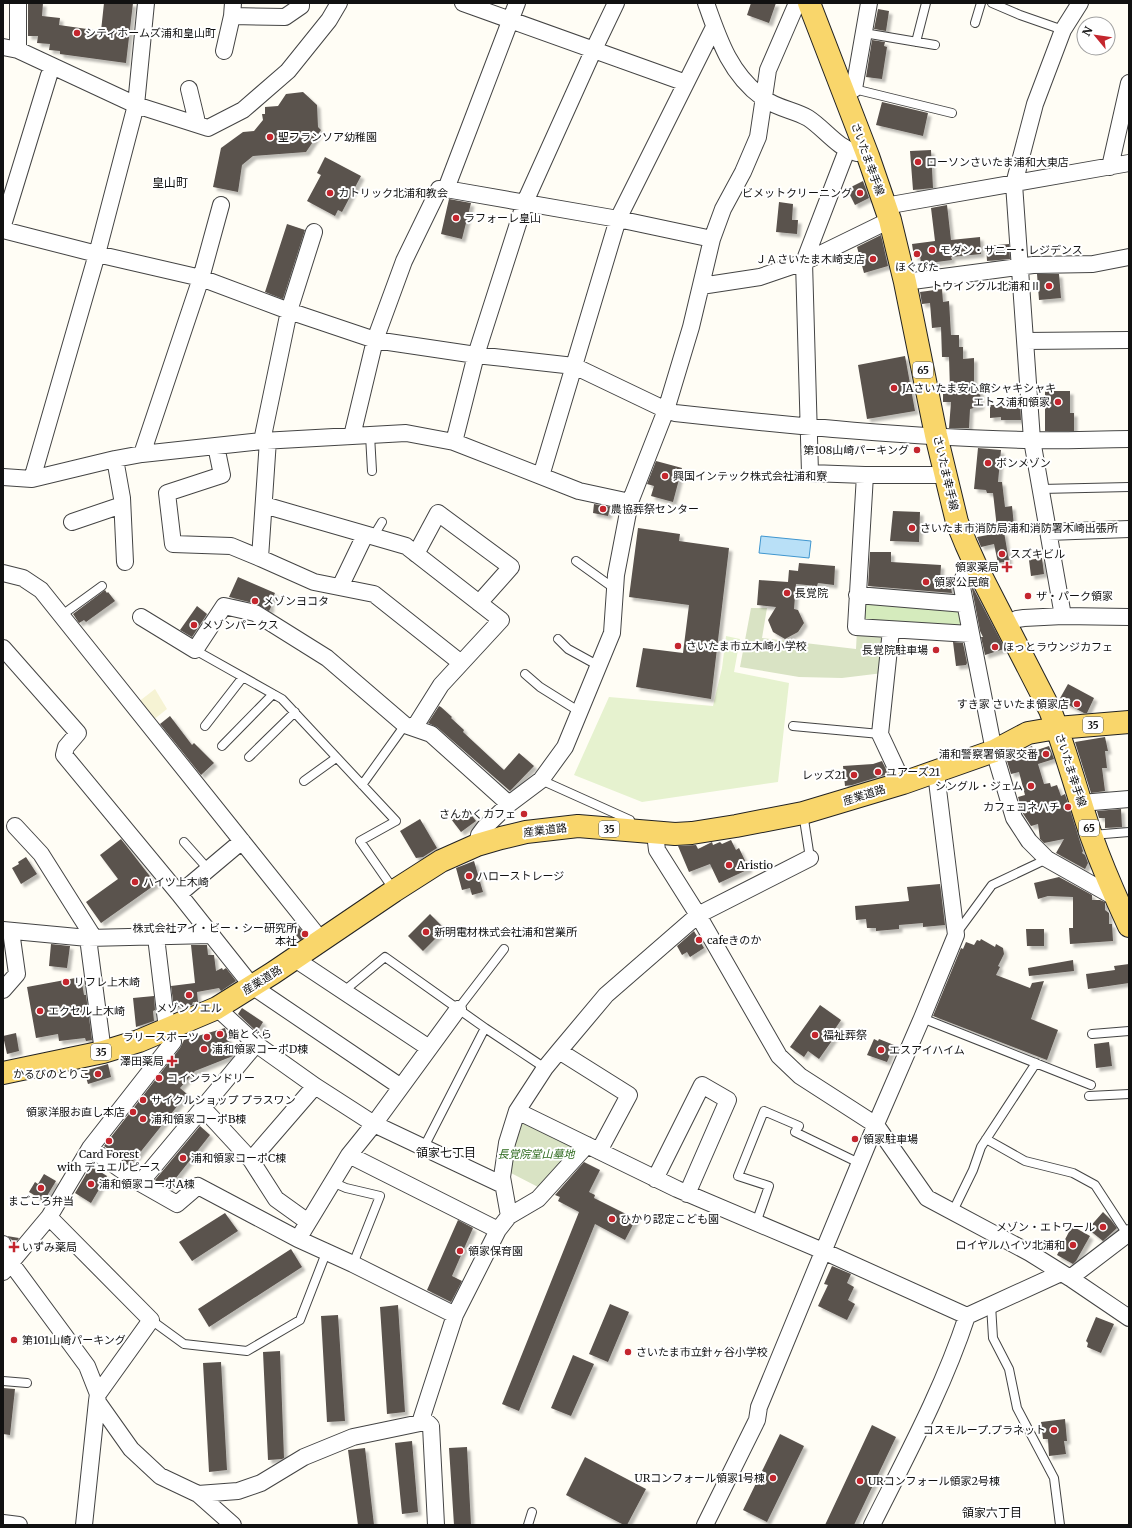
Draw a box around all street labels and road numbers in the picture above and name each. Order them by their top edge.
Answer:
street label: さいたま幸手線 [848,121,888,197]
road number: 65 [913,362,933,378]
street label: さいたま幸手線 [931,434,961,512]
road number: 35 [1083,717,1103,733]
street label: さいたま幸手線 [1052,731,1090,809]
street label: 産業道路 [841,782,887,808]
street label: 産業道路 [522,820,568,840]
road number: 65 [1079,820,1099,836]
road number: 35 [599,821,619,837]
street label: 産業道路 [240,962,284,998]
road number: 35 [91,1044,111,1060]

